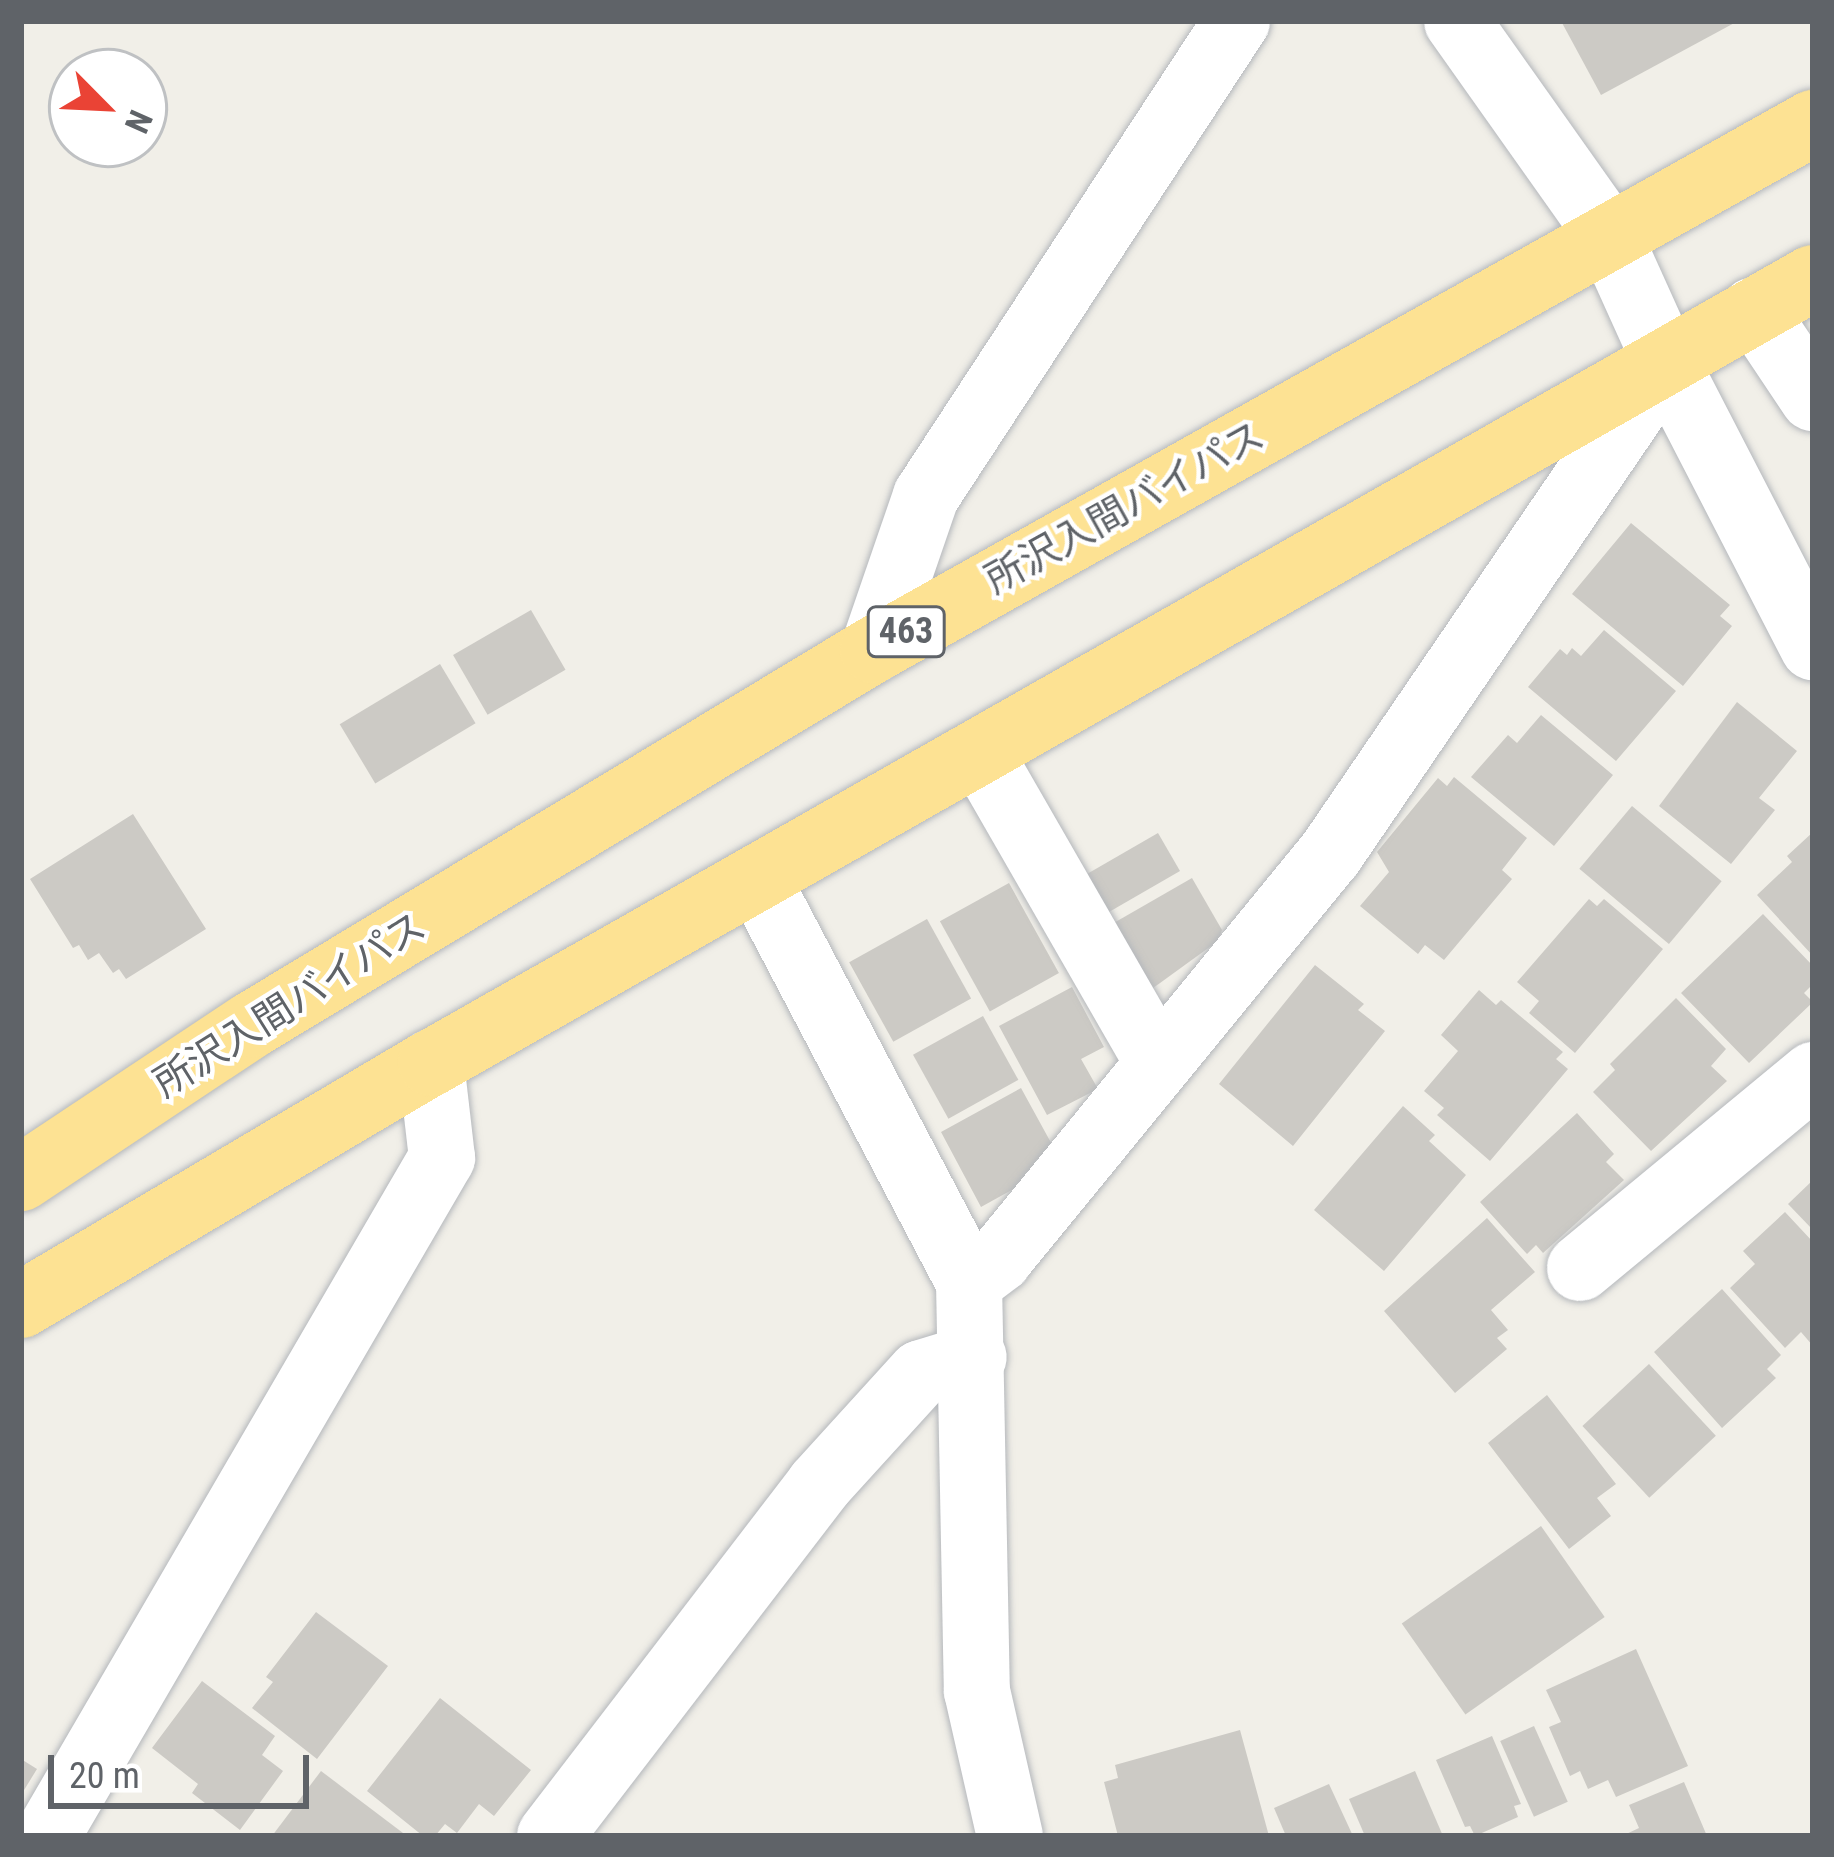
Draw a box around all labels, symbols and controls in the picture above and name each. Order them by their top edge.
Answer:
north arrow [48,48,168,168]
text: N [117,104,161,139]
street label: 所沢入間バイパス [977,412,1273,604]
road number: 463 [864,602,948,662]
street label: 所沢入間バイパス [145,902,435,1108]
scale bar [54,1731,315,1805]
text: 20 m [69,1755,140,1797]

